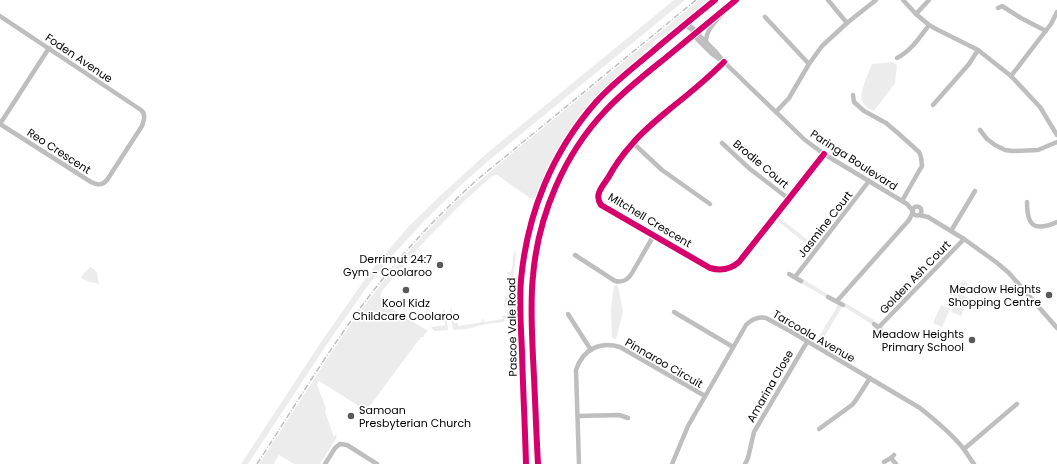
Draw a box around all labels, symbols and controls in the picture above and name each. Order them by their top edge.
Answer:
street label: Foden Avenue [42,30,116,87]
street label: Reo Crescent [24,124,94,178]
street label: Paringa Boulevard [807,126,901,194]
street label: Brodie Court [730,136,792,192]
street label: Jasmine Court [794,187,856,261]
street label: Mitchell Crescent [605,189,695,251]
street label: Golden Ash Court [876,237,954,317]
place label: Derrimut 24:7 Gym - Coolaroo [343,251,432,280]
marker: Derrimut 24:7 Gym - Coolaroo [435,260,445,270]
street label: Pascoe Vale Road [503,277,521,377]
place label: Meadow Heights Shopping Centre [948,281,1041,310]
marker: Kool Kidz Childcare Coolaroo [401,285,411,295]
marker: Meadow Heights Shopping Centre [1044,290,1054,300]
place label: Kool Kidz Childcare Coolaroo [352,295,460,324]
street label: Tarcoola Avenue [770,306,858,366]
place label: Meadow Heights Primary School [872,326,964,355]
street label: Pinnaroo Circuit [622,334,706,392]
marker: Meadow Heights Primary School [967,335,977,345]
street label: Amarina Close [743,347,797,425]
place label: Samoan Presbyterian Church [359,402,471,431]
marker: Samoan Presbyterian Church [346,411,356,421]

